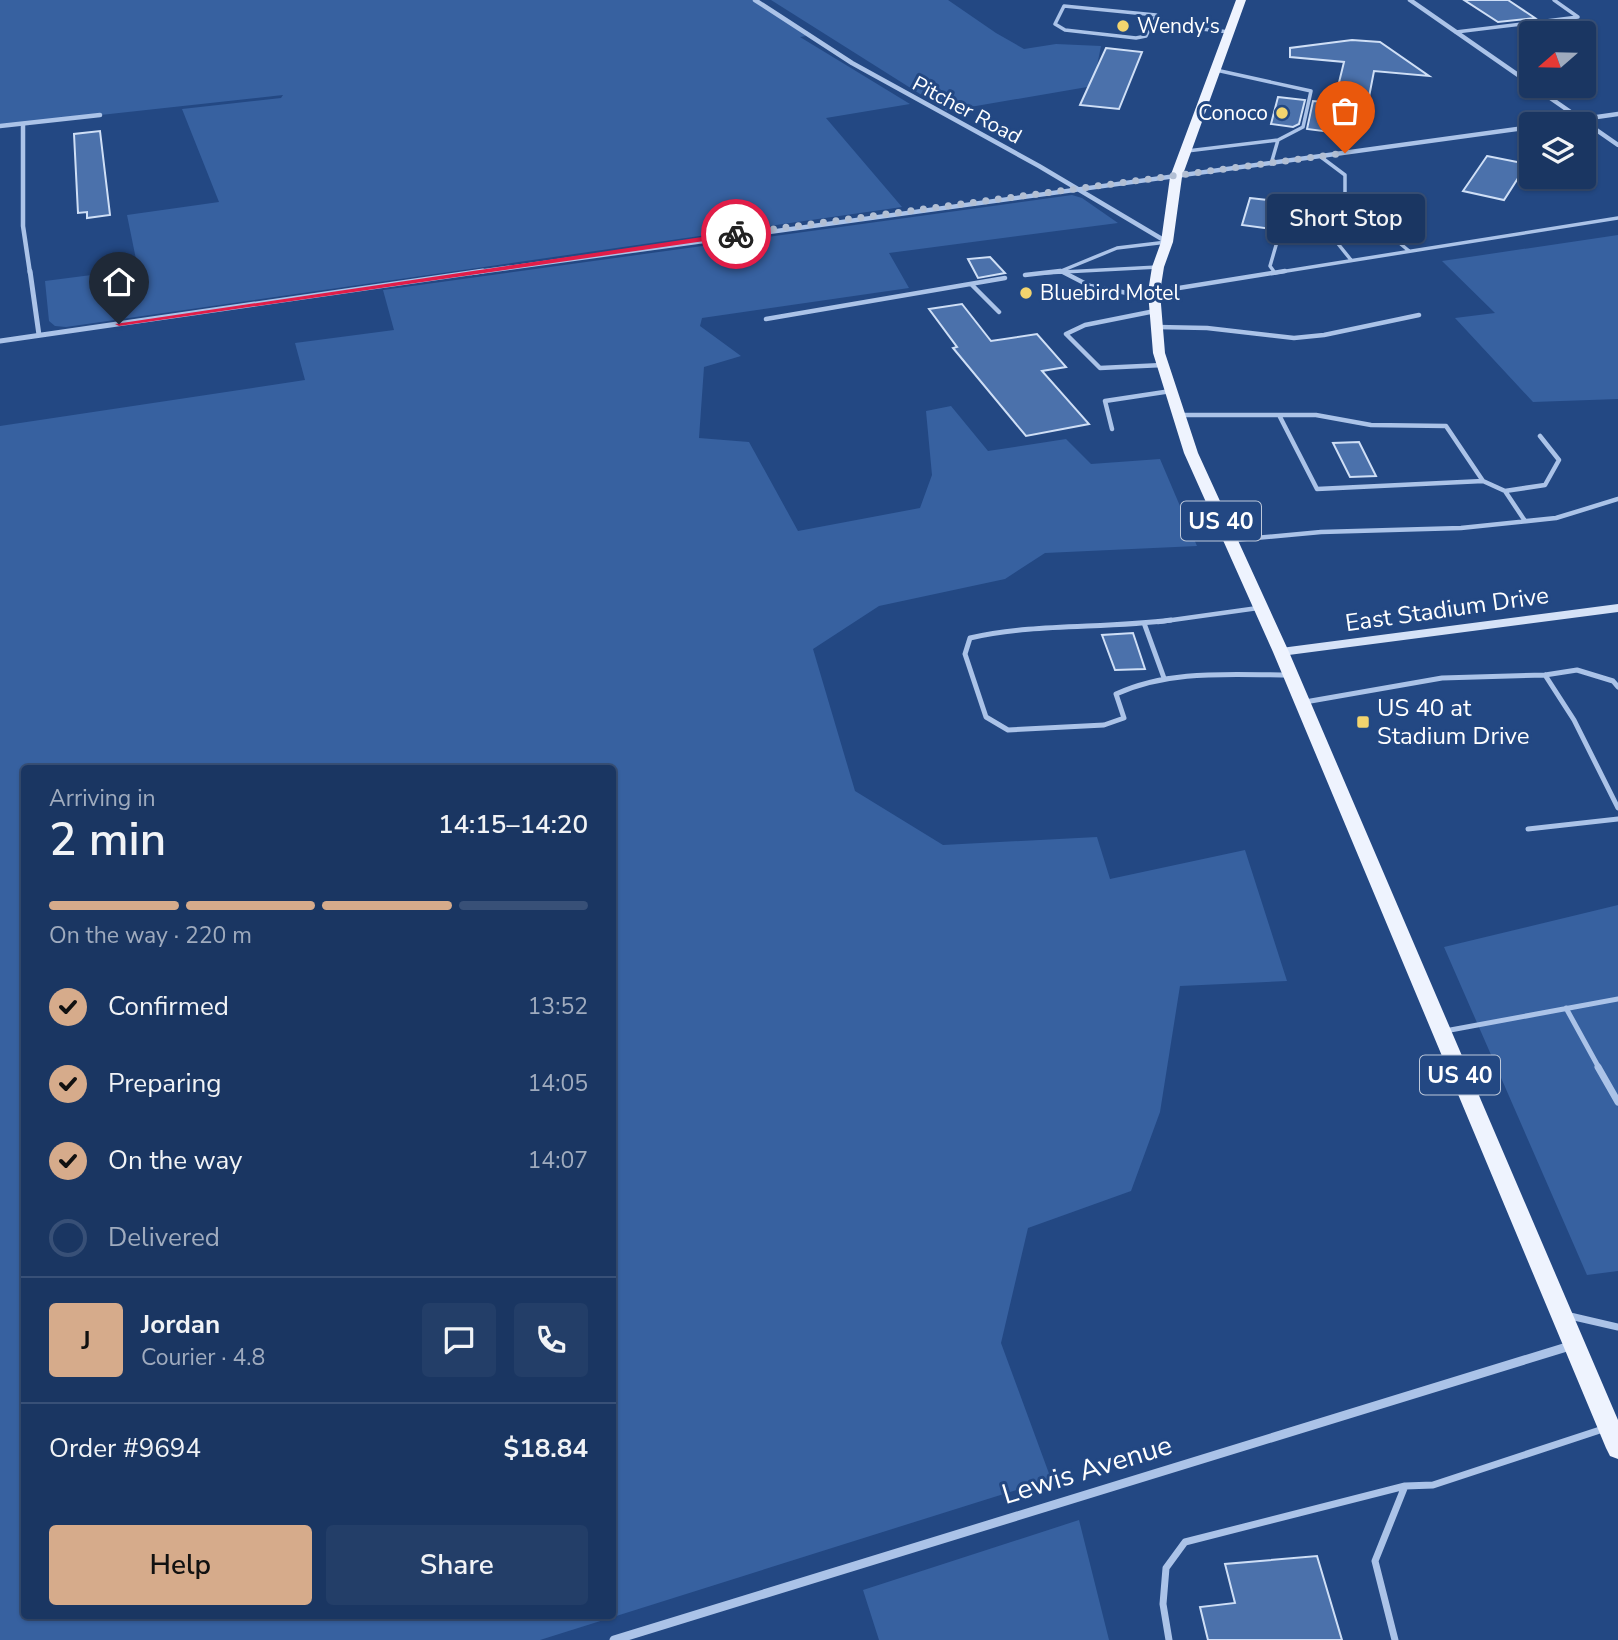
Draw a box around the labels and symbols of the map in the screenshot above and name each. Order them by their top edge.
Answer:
place label: Wendy's [1137,12,1220,40]
marker: Wendy's [1115,18,1131,34]
north arrow [1519,21,1596,98]
street label: Pitcher Road [907,69,1027,151]
pin [1315,81,1375,153]
place label: Conoco [1198,99,1268,127]
marker: Conoco [1274,105,1290,121]
callout: Short Stop [1266,195,1424,244]
courier [701,199,771,269]
pin [89,252,149,324]
place label: Bluebird Motel [1040,279,1180,307]
marker: Bluebird Motel [1018,285,1034,301]
road number: US 40 [1181,502,1261,540]
street label: East Stadium Drive [1343,579,1551,639]
place label: US 40 at Stadium Drive [1377,692,1530,752]
marker: US 40 at Stadium Drive [1355,714,1371,730]
road number: US 40 [1420,1056,1500,1094]
street label: Lewis Avenue [997,1426,1177,1514]

